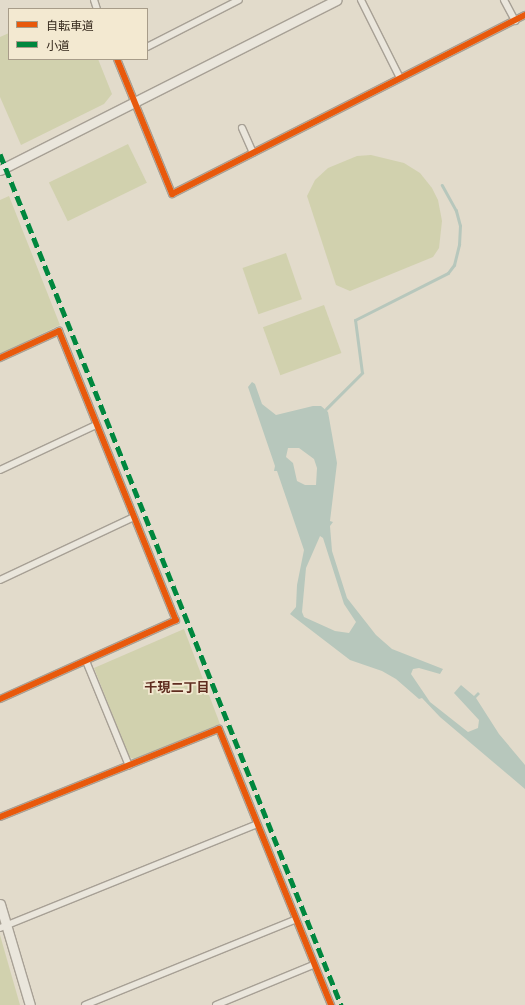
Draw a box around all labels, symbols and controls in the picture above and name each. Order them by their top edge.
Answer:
legend [8,8,148,60]
text: 自転車道 [46,19,94,33]
text: 小道 [46,39,70,53]
district label: 千現二丁目 [145,680,209,696]

